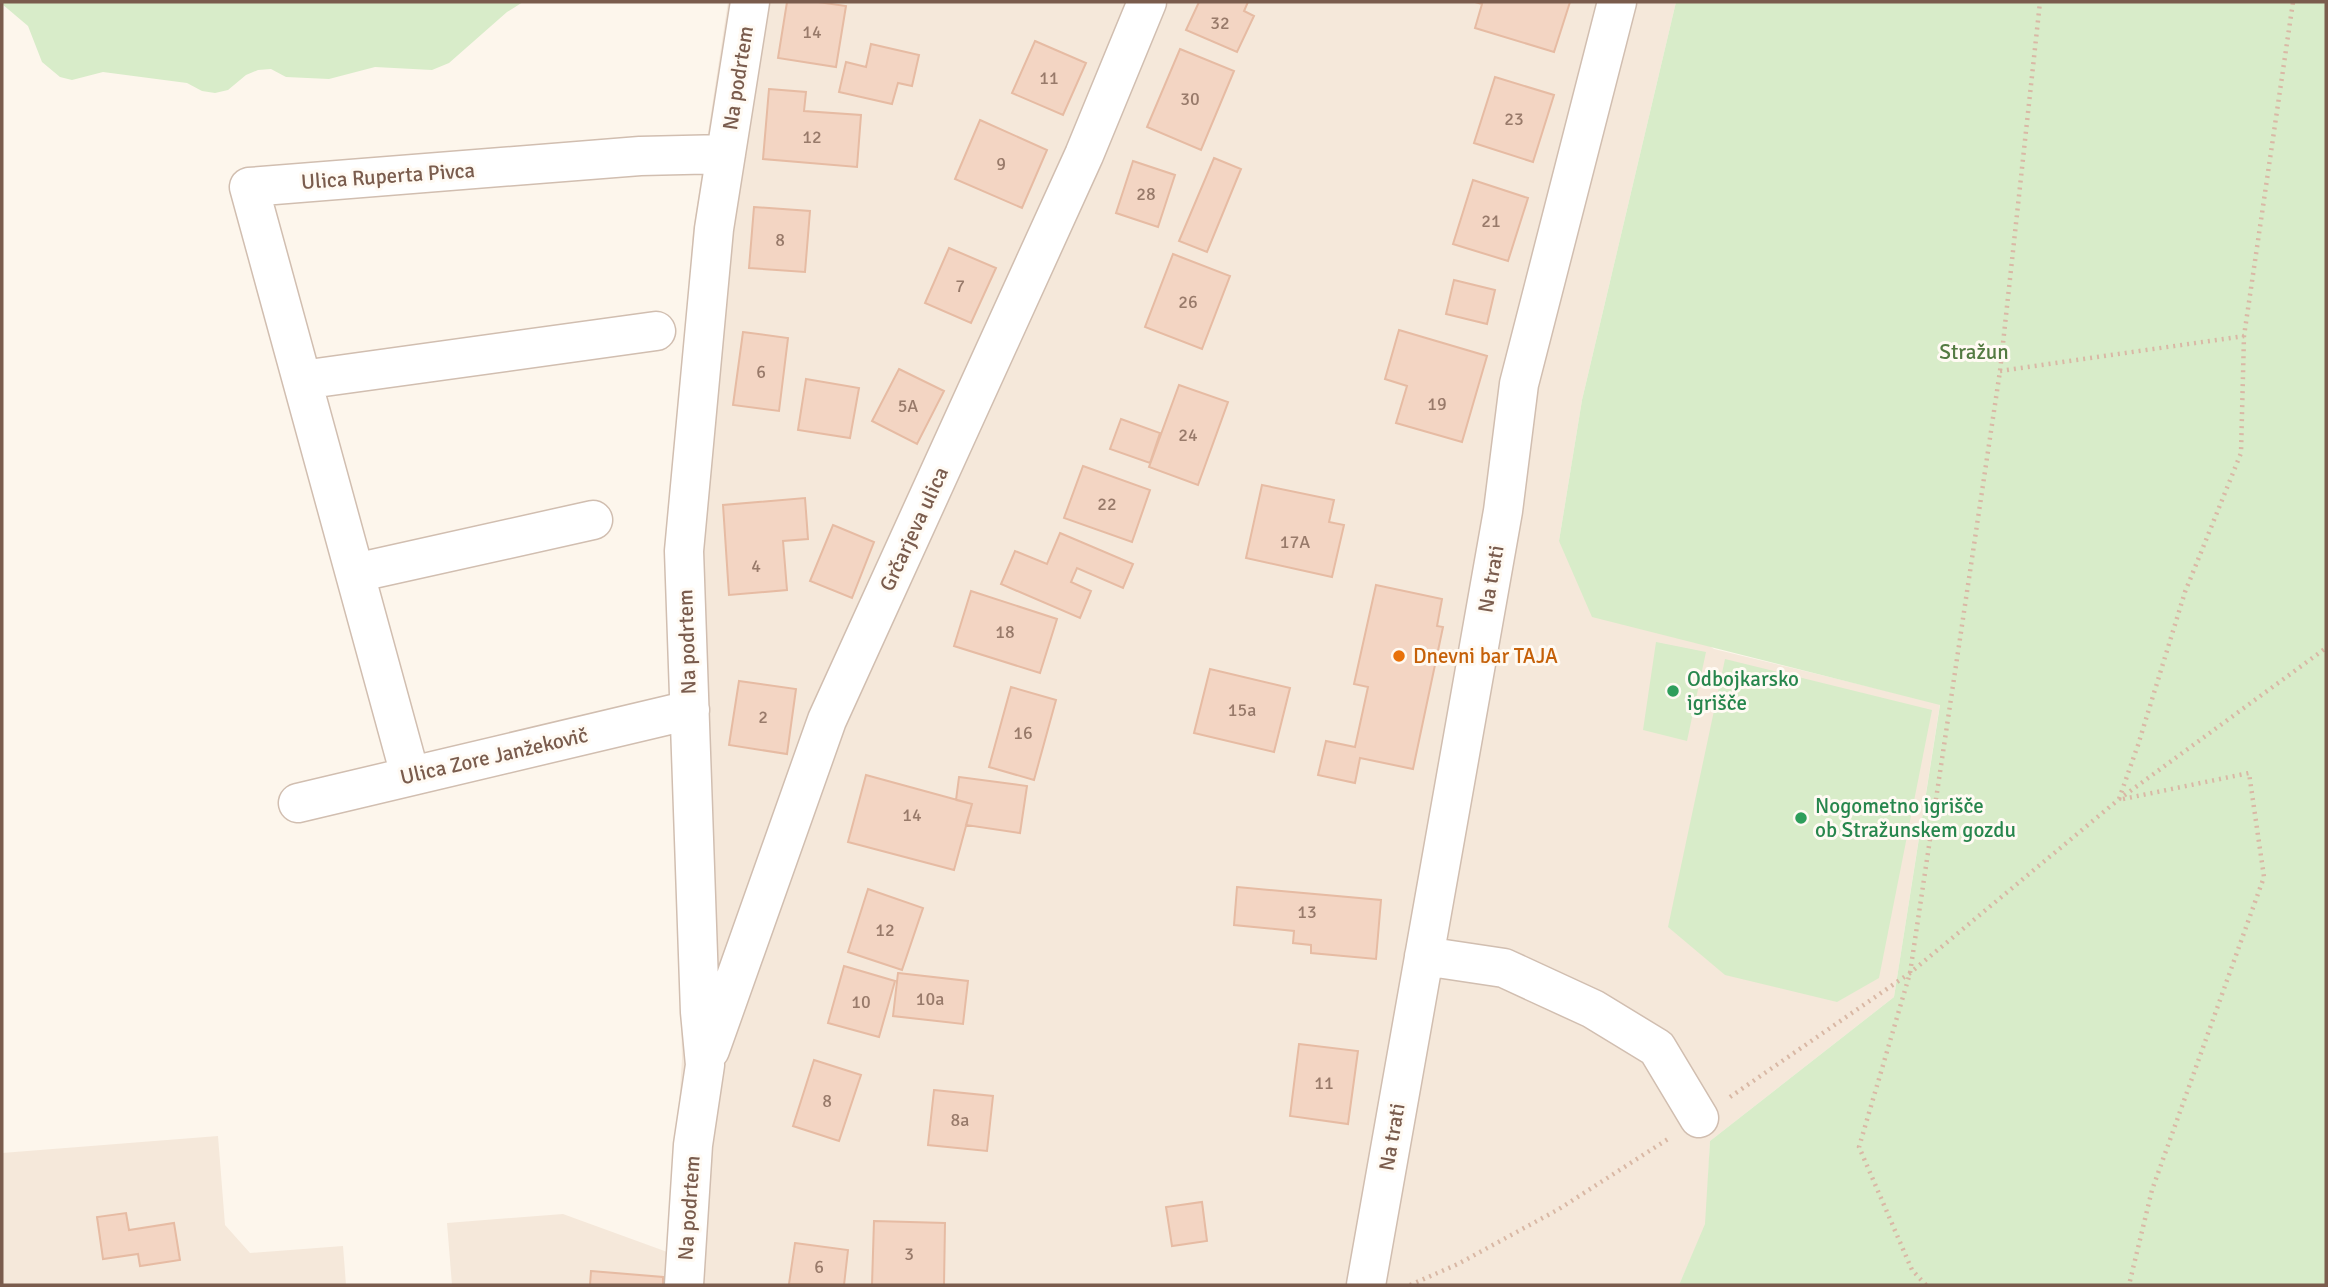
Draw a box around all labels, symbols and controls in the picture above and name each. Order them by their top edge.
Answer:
house number: 32 [1210,12,1230,34]
house number: 14 [802,21,822,43]
street label: Na podrtem [717,24,759,132]
house number: 11 [1039,67,1059,89]
house number: 30 [1180,88,1200,110]
house number: 23 [1504,108,1524,130]
house number: 12 [802,126,822,148]
house number: 9 [996,153,1006,175]
street label: Ulica Ruperta Pivca [300,157,476,195]
house number: 28 [1136,183,1156,205]
house number: 21 [1481,210,1501,232]
house number: 8 [775,229,785,251]
house number: 7 [955,275,965,297]
house number: 26 [1178,291,1198,313]
park label: Stražun [1939,339,2009,365]
house number: 6 [756,361,766,383]
house number: 19 [1427,393,1447,415]
house number: 5A [898,395,918,417]
house number: 24 [1178,424,1198,446]
street label: Grčarjeva ulica [874,463,954,595]
house number: 22 [1097,493,1117,515]
house number: 17A [1280,531,1310,553]
street label: Na trati [1472,543,1510,615]
house number: 4 [751,555,761,577]
street label: Na podrtem [672,589,702,695]
house number: 18 [995,621,1015,643]
place label: Dnevni bar TAJA [1413,643,1558,669]
marker: Dnevni bar TAJA [1391,648,1407,664]
place label: Odbojkarsko igrišče [1687,666,1799,716]
marker: Odbojkarsko igrišče [1665,683,1681,699]
house number: 15a [1228,699,1256,721]
house number: 2 [758,706,768,728]
street label: Ulica Zore Janžekovič [398,722,590,790]
house number: 16 [1013,722,1033,744]
place label: Nogometno igrišče ob Stražunskem gozdu [1815,793,2016,843]
house number: 14 [902,804,922,826]
marker: Nogometno igrišče ob Stražunskem gozdu [1793,810,1809,826]
house number: 13 [1297,901,1317,923]
house number: 12 [875,919,895,941]
house number: 10a [916,988,944,1010]
house number: 10 [851,991,871,1013]
house number: 11 [1314,1072,1334,1094]
house number: 8 [822,1090,832,1112]
street label: Na trati [1373,1101,1411,1173]
house number: 8a [951,1109,969,1131]
street label: Na podrtem [672,1155,706,1261]
house number: 3 [904,1243,914,1265]
house number: 6 [814,1256,824,1278]

